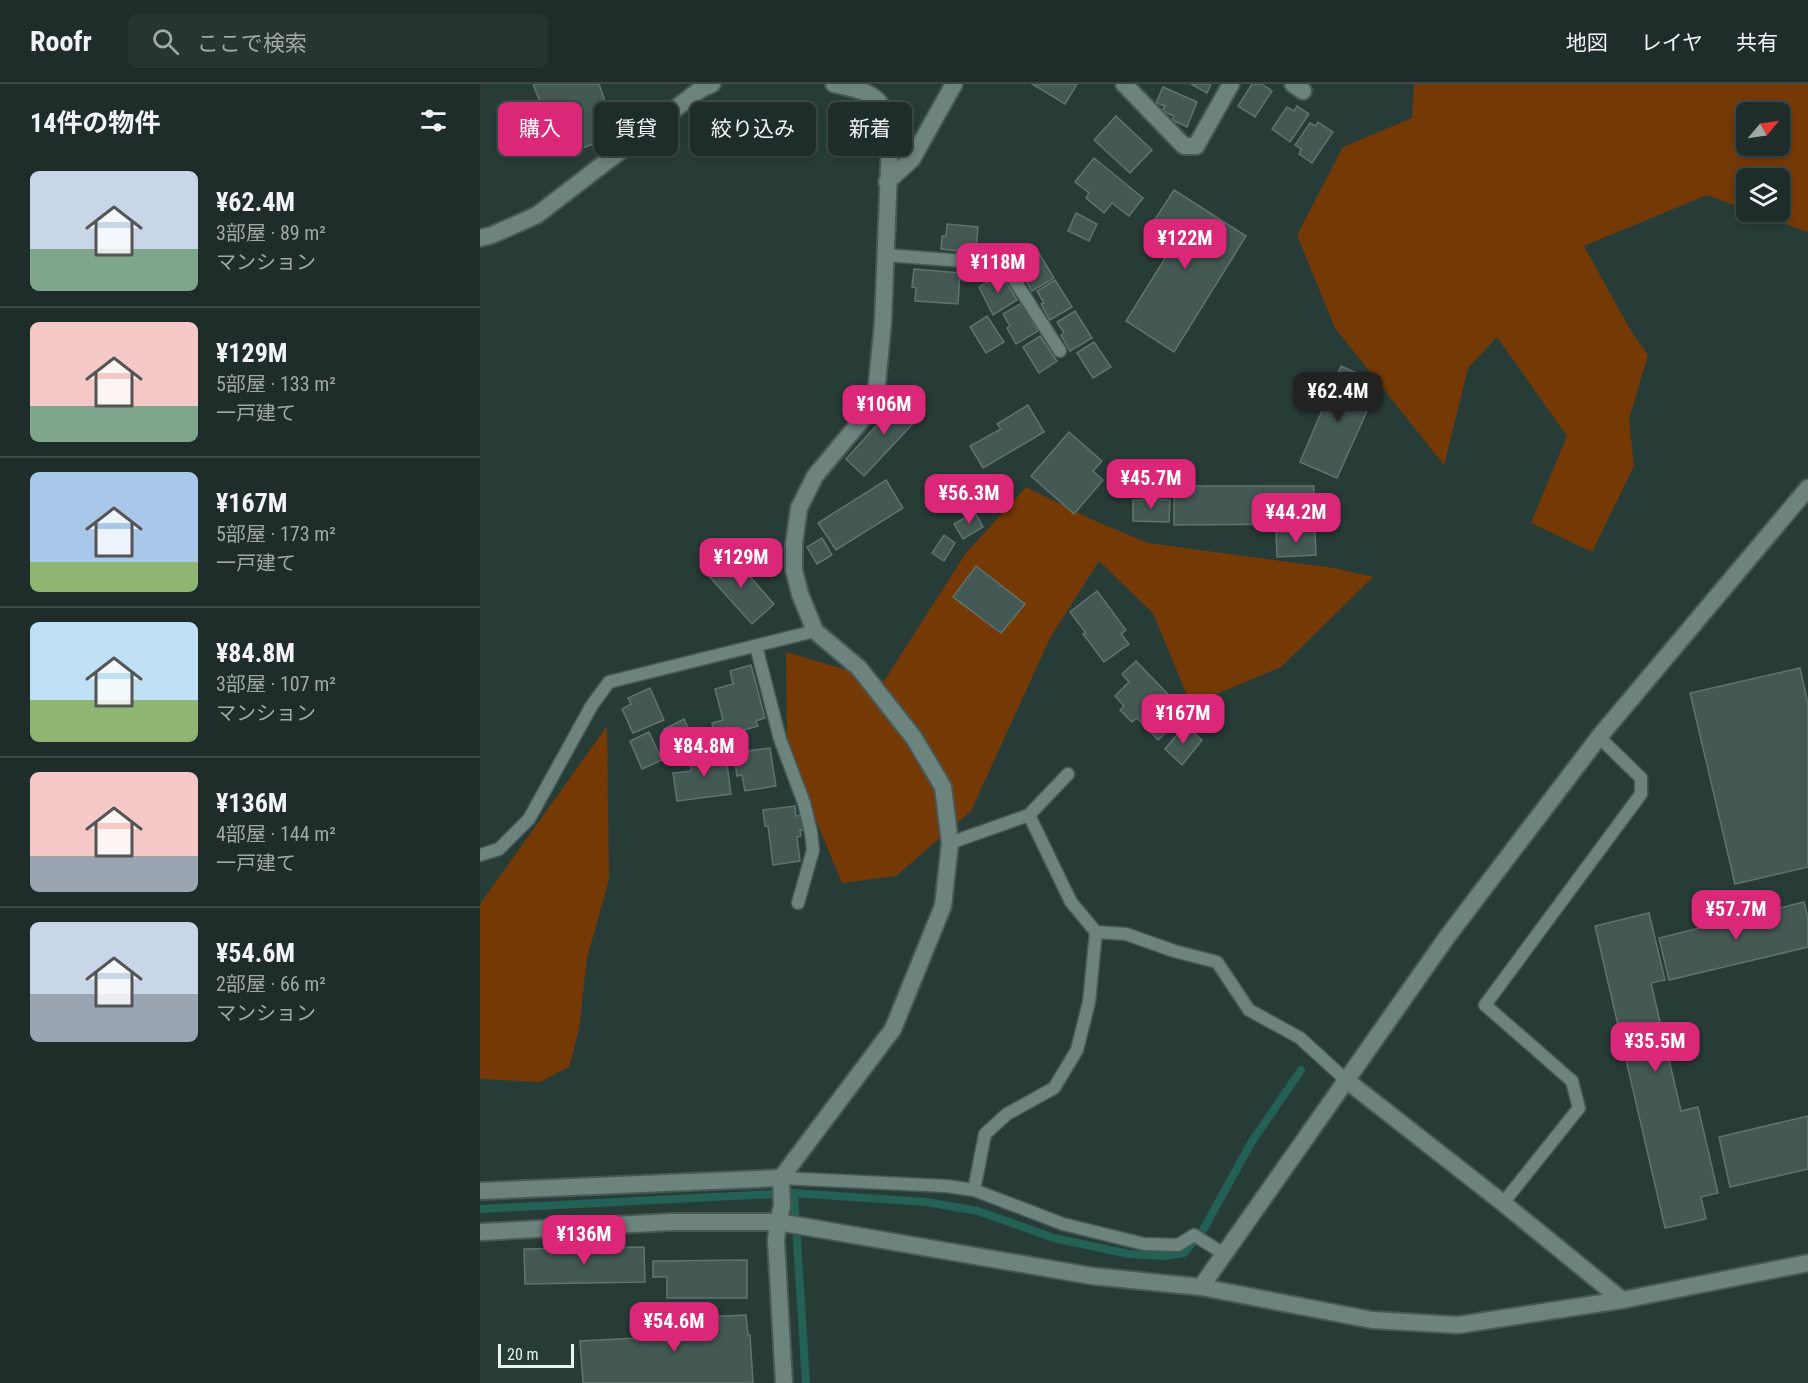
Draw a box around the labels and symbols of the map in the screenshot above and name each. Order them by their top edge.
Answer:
north arrow [1736,102,1790,156]
pin: ¥122M [1143,219,1227,270]
pin: ¥118M [956,243,1040,294]
pin: ¥62.4M [1289,372,1387,423]
pin: ¥106M [842,385,926,436]
pin: ¥45.7M [1102,459,1200,510]
pin: ¥56.3M [920,474,1018,525]
pin: ¥44.2M [1247,493,1345,544]
pin: ¥129M [699,538,783,589]
pin: ¥167M [1141,694,1225,745]
pin: ¥84.8M [655,727,753,778]
pin: ¥57.7M [1687,890,1785,941]
pin: ¥35.5M [1606,1022,1704,1073]
pin: ¥136M [542,1215,626,1266]
pin: ¥54.6M [625,1302,723,1353]
scale bar [498,1341,574,1368]

